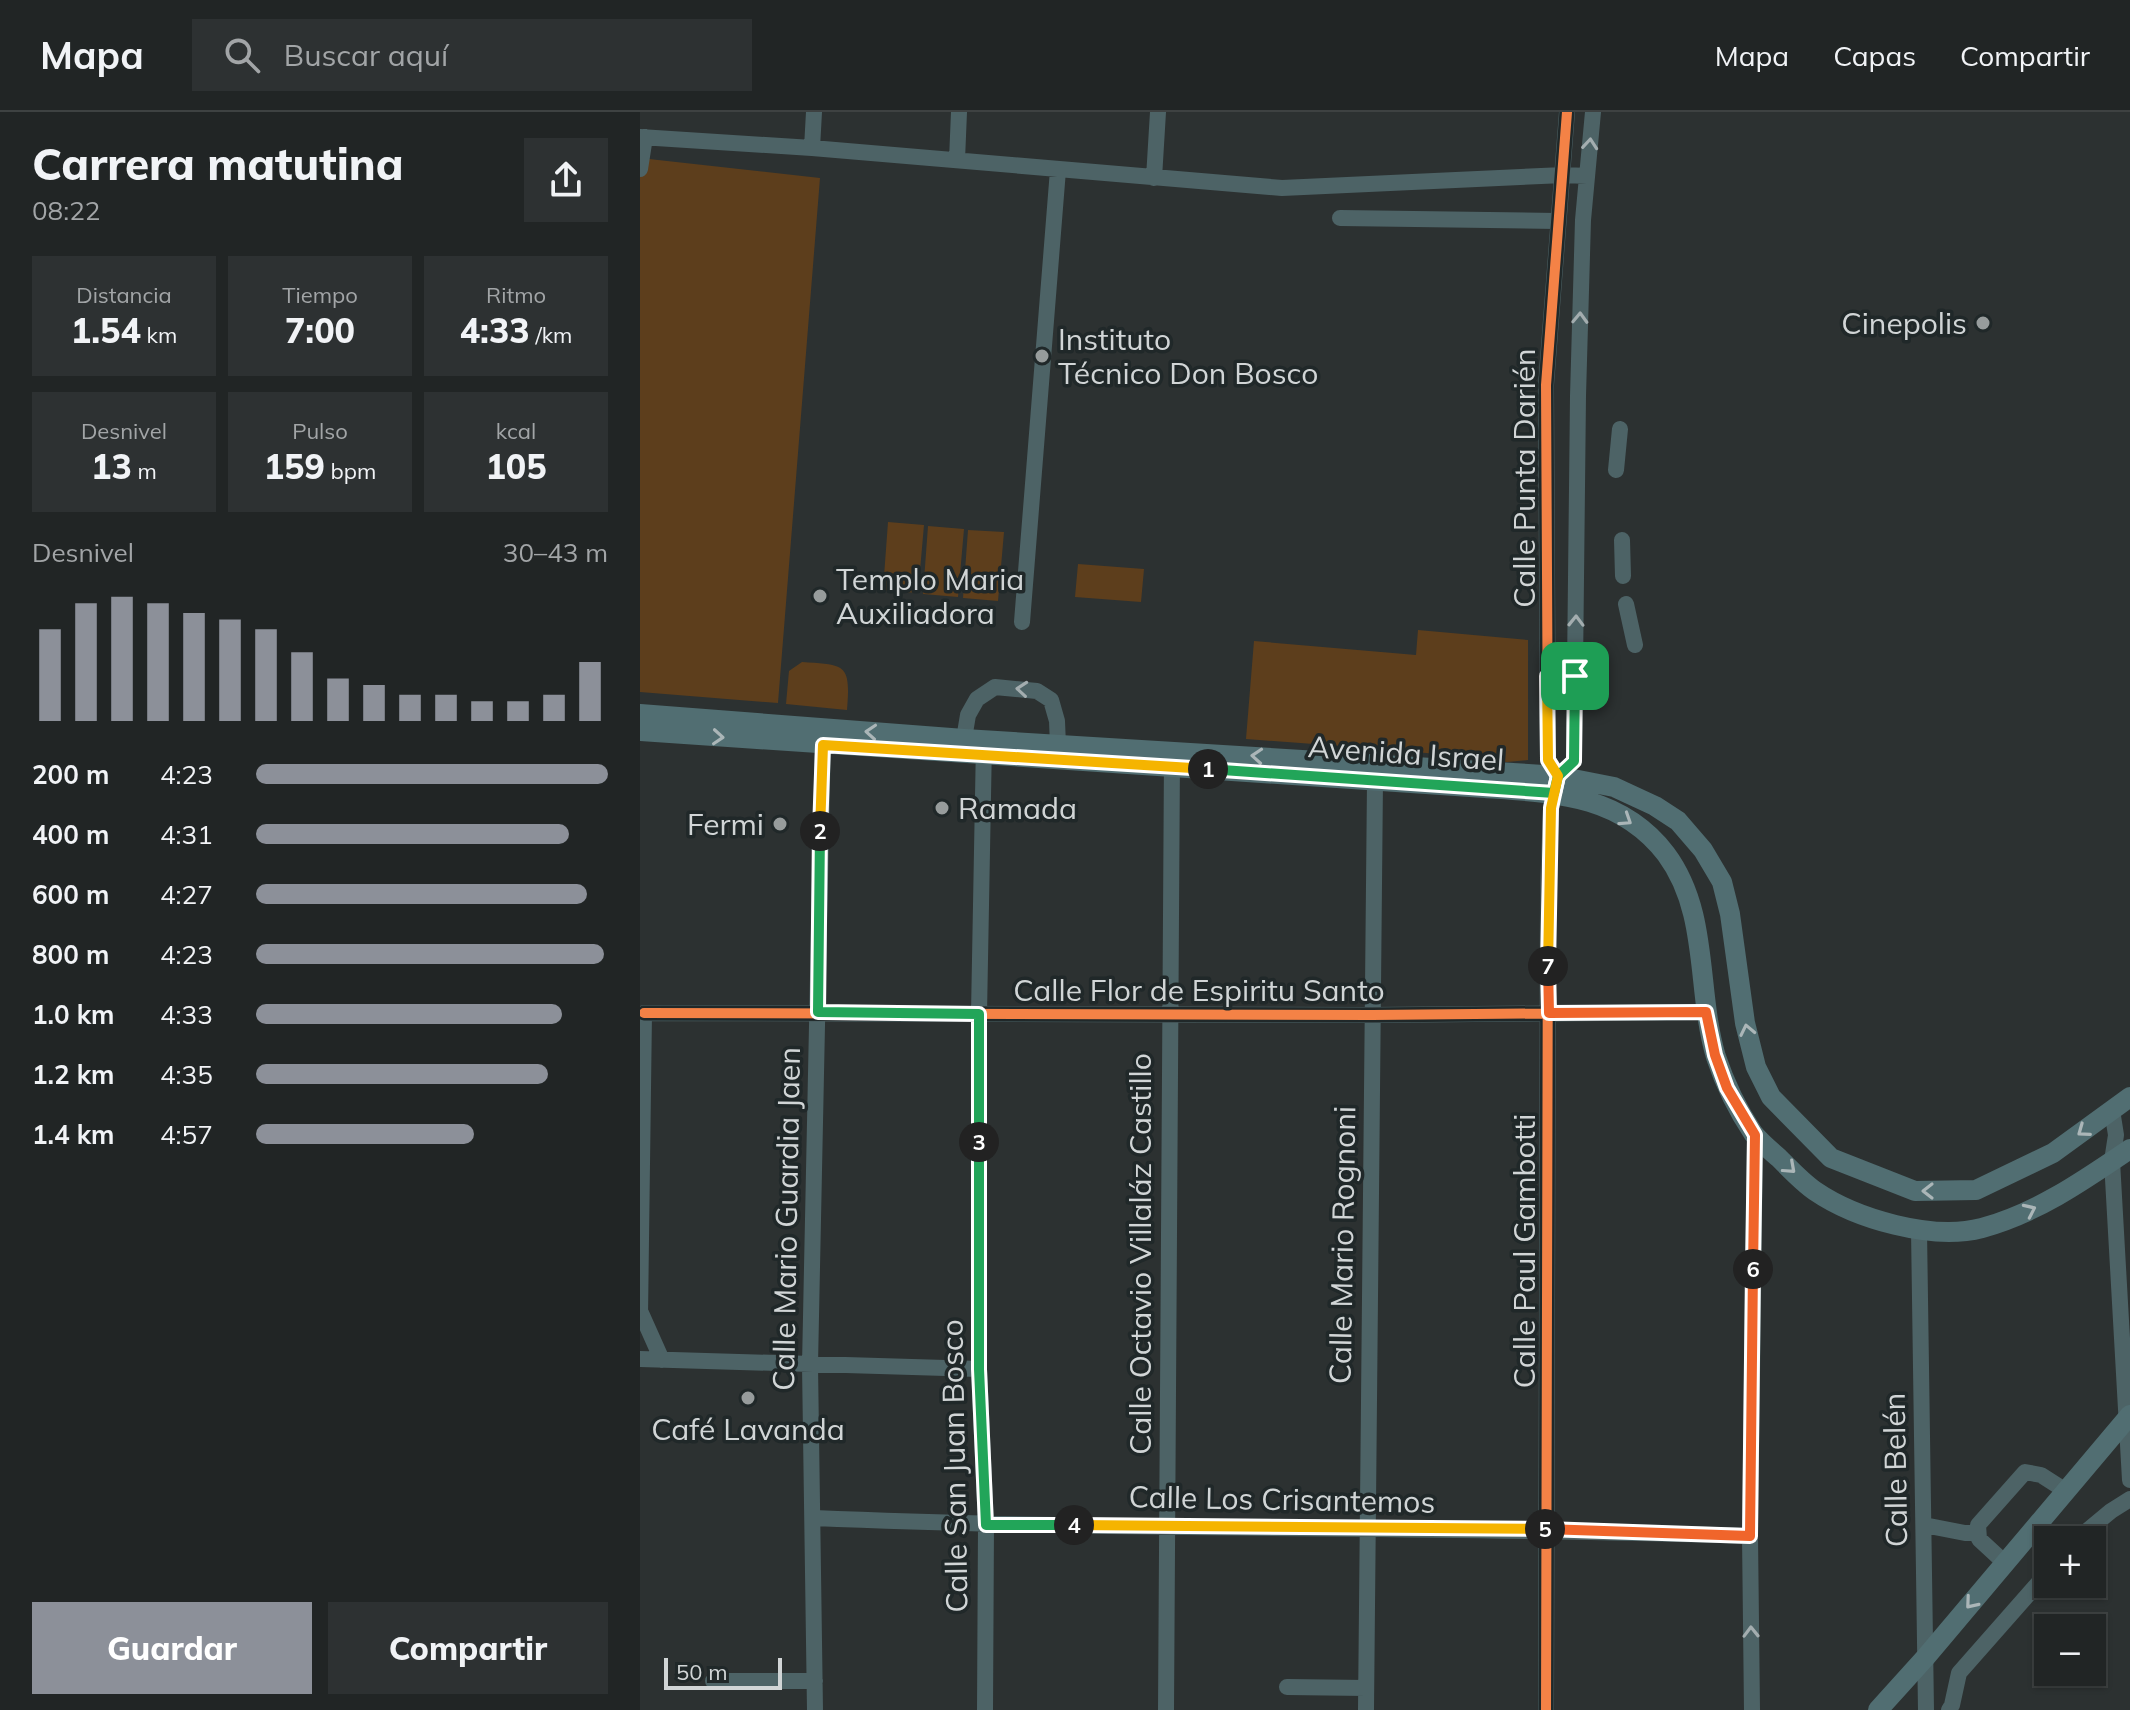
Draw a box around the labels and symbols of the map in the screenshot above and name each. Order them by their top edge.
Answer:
one-way arrow [1581,137,1598,150]
place label: Cinepolis [1841,304,1967,342]
one-way arrow [1571,311,1589,324]
marker: Cinepolis [1974,314,1992,332]
place label: Instituto Técnico Don Bosco [1058,320,1318,392]
marker: Instituto Técnico Don Bosco [1033,347,1051,365]
street label: Calle Punta Darién [1505,348,1543,608]
place label: Templo Maria Auxiliadora [836,560,1024,632]
marker: Templo Maria Auxiliadora [811,587,829,605]
one-way arrow [1567,614,1585,627]
pin [1541,642,1609,710]
one-way arrow [1015,681,1028,698]
one-way arrow [864,724,877,741]
street label: Avenida Israel [1307,727,1505,779]
one-way arrow [712,728,725,745]
one-way arrow [1250,748,1263,765]
pin: 1 [1188,749,1228,789]
place label: Ramada [958,789,1077,827]
marker: Ramada [933,799,951,817]
place label: Fermi [687,805,764,843]
one-way arrow [1618,810,1632,825]
pin: 2 [800,811,840,851]
marker: Fermi [771,815,789,833]
pin: 7 [1528,946,1568,986]
street label: Calle Flor de Espiritu Santo [1013,971,1385,1009]
one-way arrow [1739,1024,1756,1037]
street label: Calle Mario Guardia Jaen [764,1047,808,1391]
street label: Calle Octavio Villaláz Castillo [1121,1053,1159,1455]
street label: Calle Mario Rognoni [1321,1106,1363,1384]
street label: Calle Paul Gambotti [1505,1114,1543,1388]
pin: 3 [959,1122,999,1162]
one-way arrow [2077,1122,2091,1136]
one-way arrow [1780,1159,1795,1173]
one-way arrow [1921,1182,1934,1200]
one-way arrow [2021,1204,2036,1220]
pin: 6 [1733,1249,1773,1289]
street label: Calle San Juan Bosco [932,1319,976,1613]
marker: Café Lavanda [739,1389,757,1407]
street label: Calle Belén [1875,1393,1915,1547]
place label: Café Lavanda [651,1410,845,1448]
street label: Calle Los Crisantemos [1128,1477,1436,1521]
pin: 4 [1054,1505,1094,1545]
pin: 5 [1525,1509,1565,1549]
one-way arrow [1966,1594,1981,1609]
one-way arrow [1742,1625,1760,1638]
scale bar [664,1654,782,1690]

